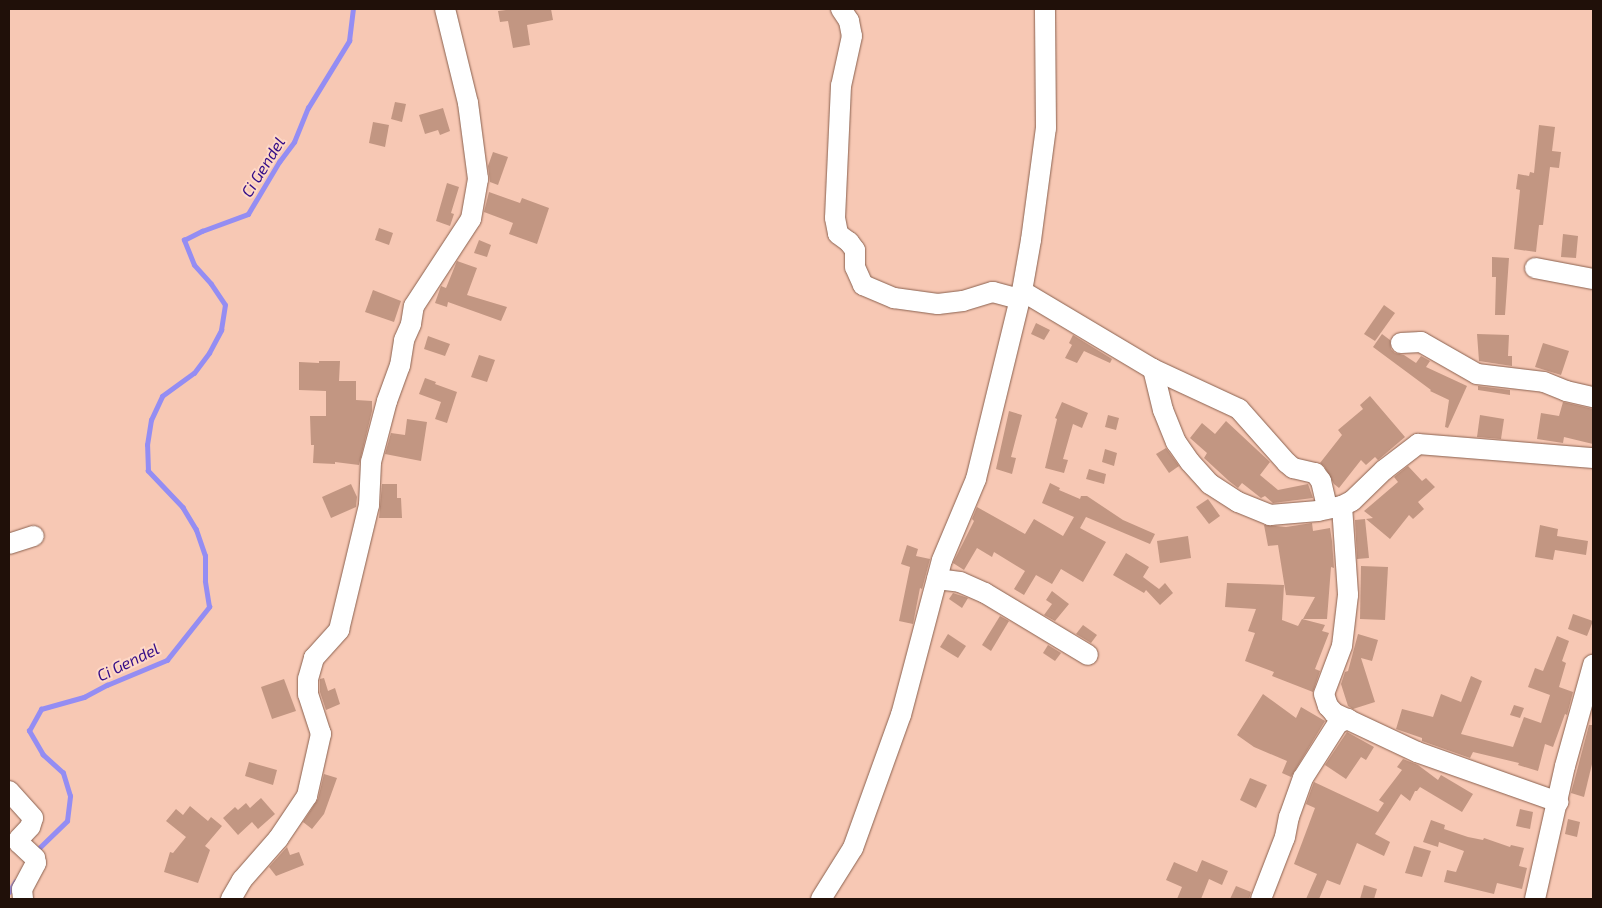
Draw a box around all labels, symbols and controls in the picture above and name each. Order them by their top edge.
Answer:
water label: Ci Gendel [237,134,289,200]
water label: Ci Gendel [94,639,162,685]

